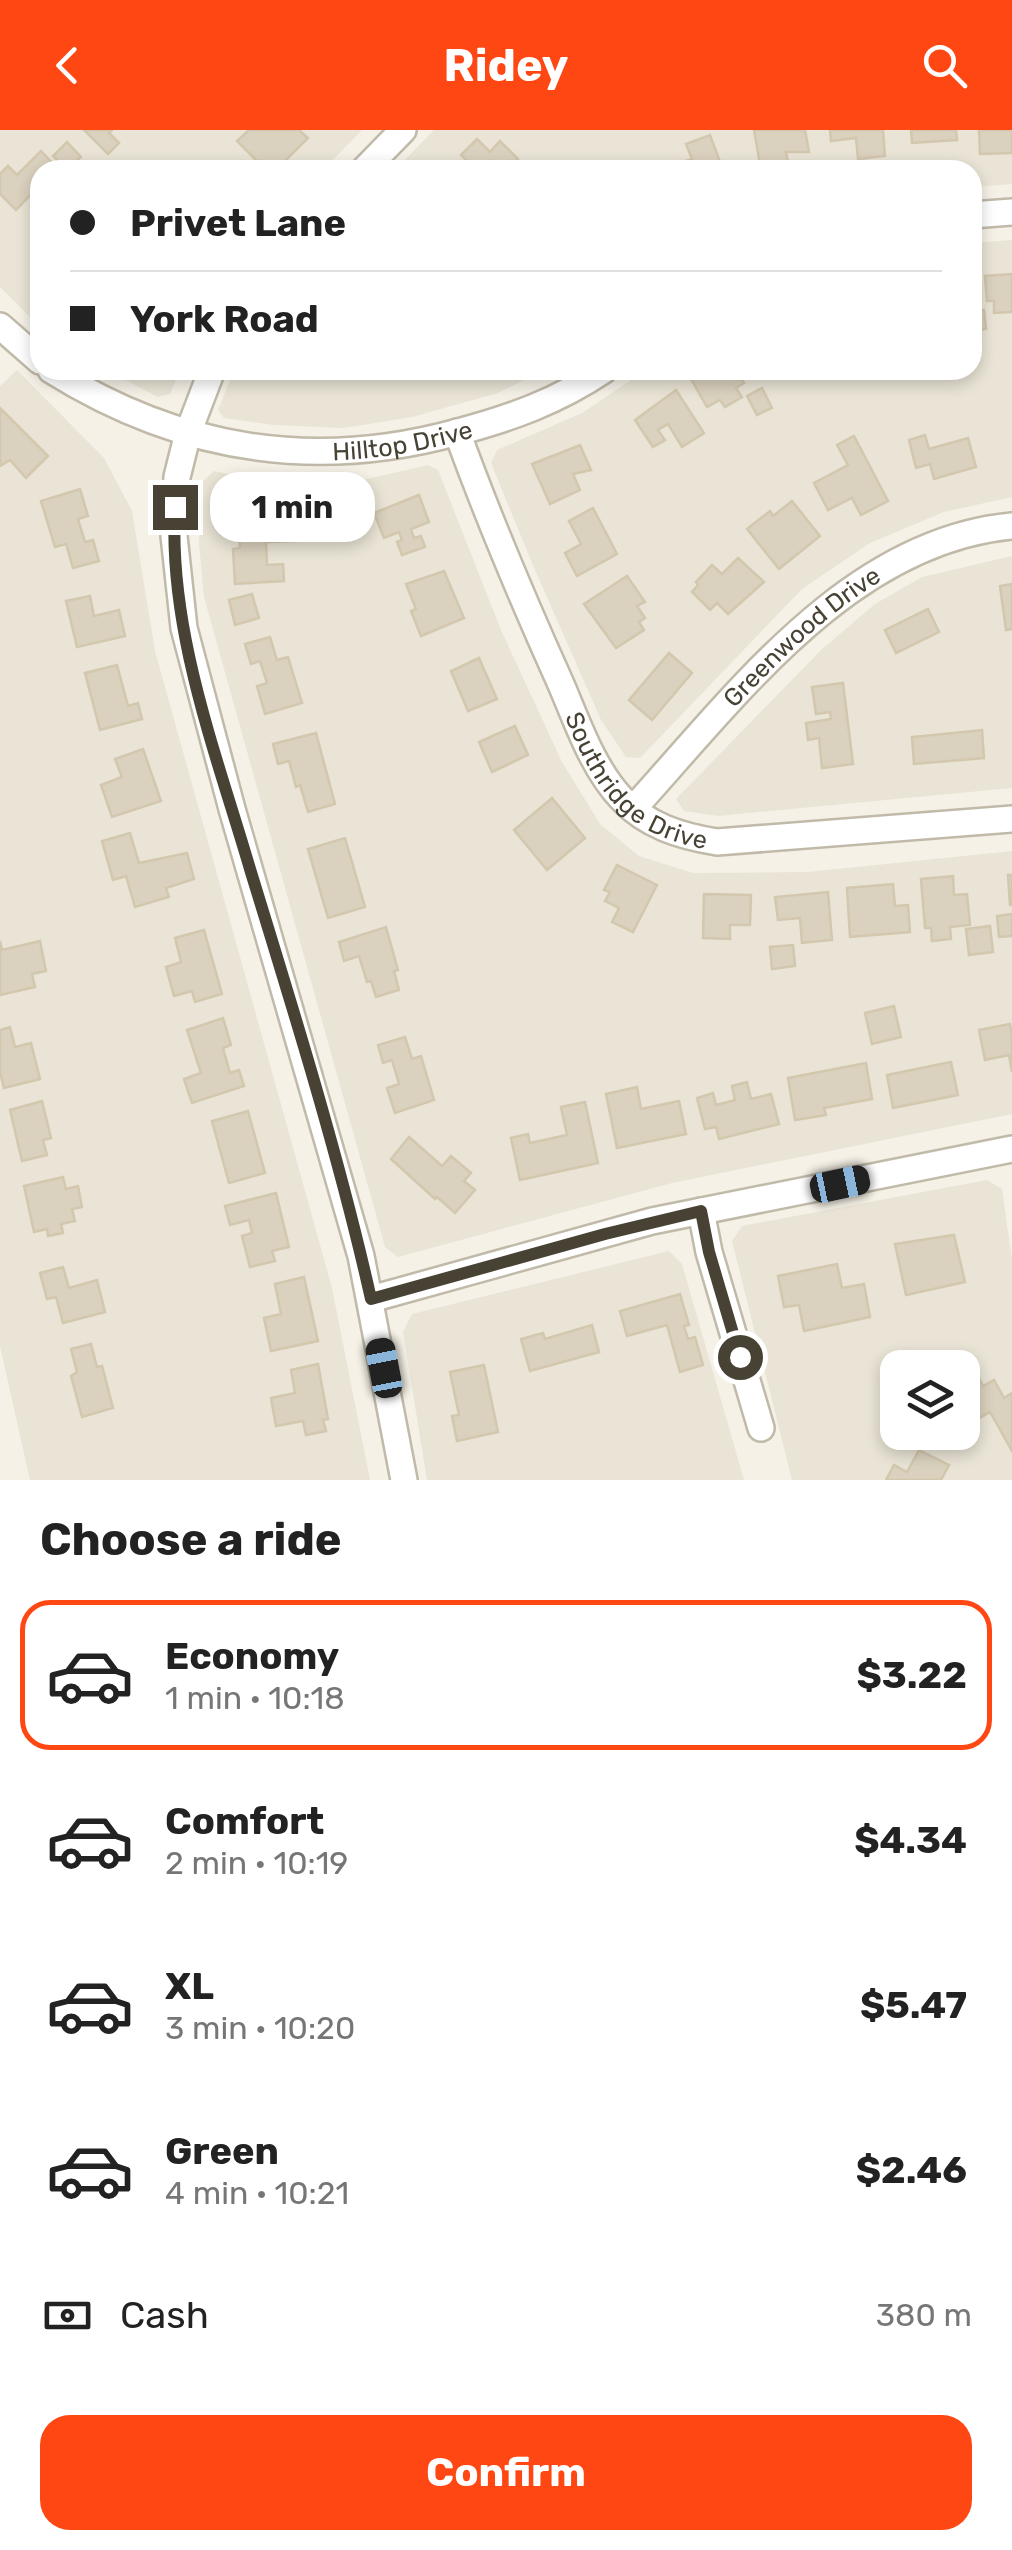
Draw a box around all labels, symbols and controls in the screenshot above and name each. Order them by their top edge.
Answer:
icon: back [40,38,95,93]
icon: search [917,38,972,93]
text: Ridey [444,39,568,92]
text: Privet Lane [130,200,346,246]
text: York Road [130,296,319,342]
street label: Hilltop Drive [332,414,476,466]
callout: 1 min [210,472,375,542]
route end [153,485,198,530]
text: 1 min [252,488,333,526]
street label: Greenwood Drive [717,560,885,713]
street label: Southridge Drive [560,707,710,855]
car [808,1163,872,1205]
route start [718,1335,763,1380]
car [364,1336,404,1400]
map controls [880,1350,980,1450]
button: layers [880,1350,980,1450]
text: Choose a ride [40,1513,342,1566]
icon: car [45,1630,135,1720]
text: Economy [165,1633,339,1679]
text: $3.22 [856,1652,967,1698]
text: 1 min · 10:18 [165,1679,345,1717]
icon: car [45,1795,135,1885]
text: Comfort [165,1798,324,1844]
text: $4.34 [854,1817,967,1863]
text: 2 min · 10:19 [165,1844,348,1882]
icon: car [45,1960,135,2050]
text: XL [165,1963,214,2009]
text: $5.47 [860,1982,967,2028]
text: 3 min · 10:20 [165,2009,355,2047]
icon: car [45,2125,135,2215]
text: Green [165,2128,279,2174]
text: $2.46 [856,2147,967,2193]
text: 4 min · 10:21 [165,2174,349,2212]
icon: cash [40,2288,95,2343]
text: Cash [120,2292,209,2338]
text: 380 m [876,2296,972,2334]
button: Confirm [40,2415,972,2530]

